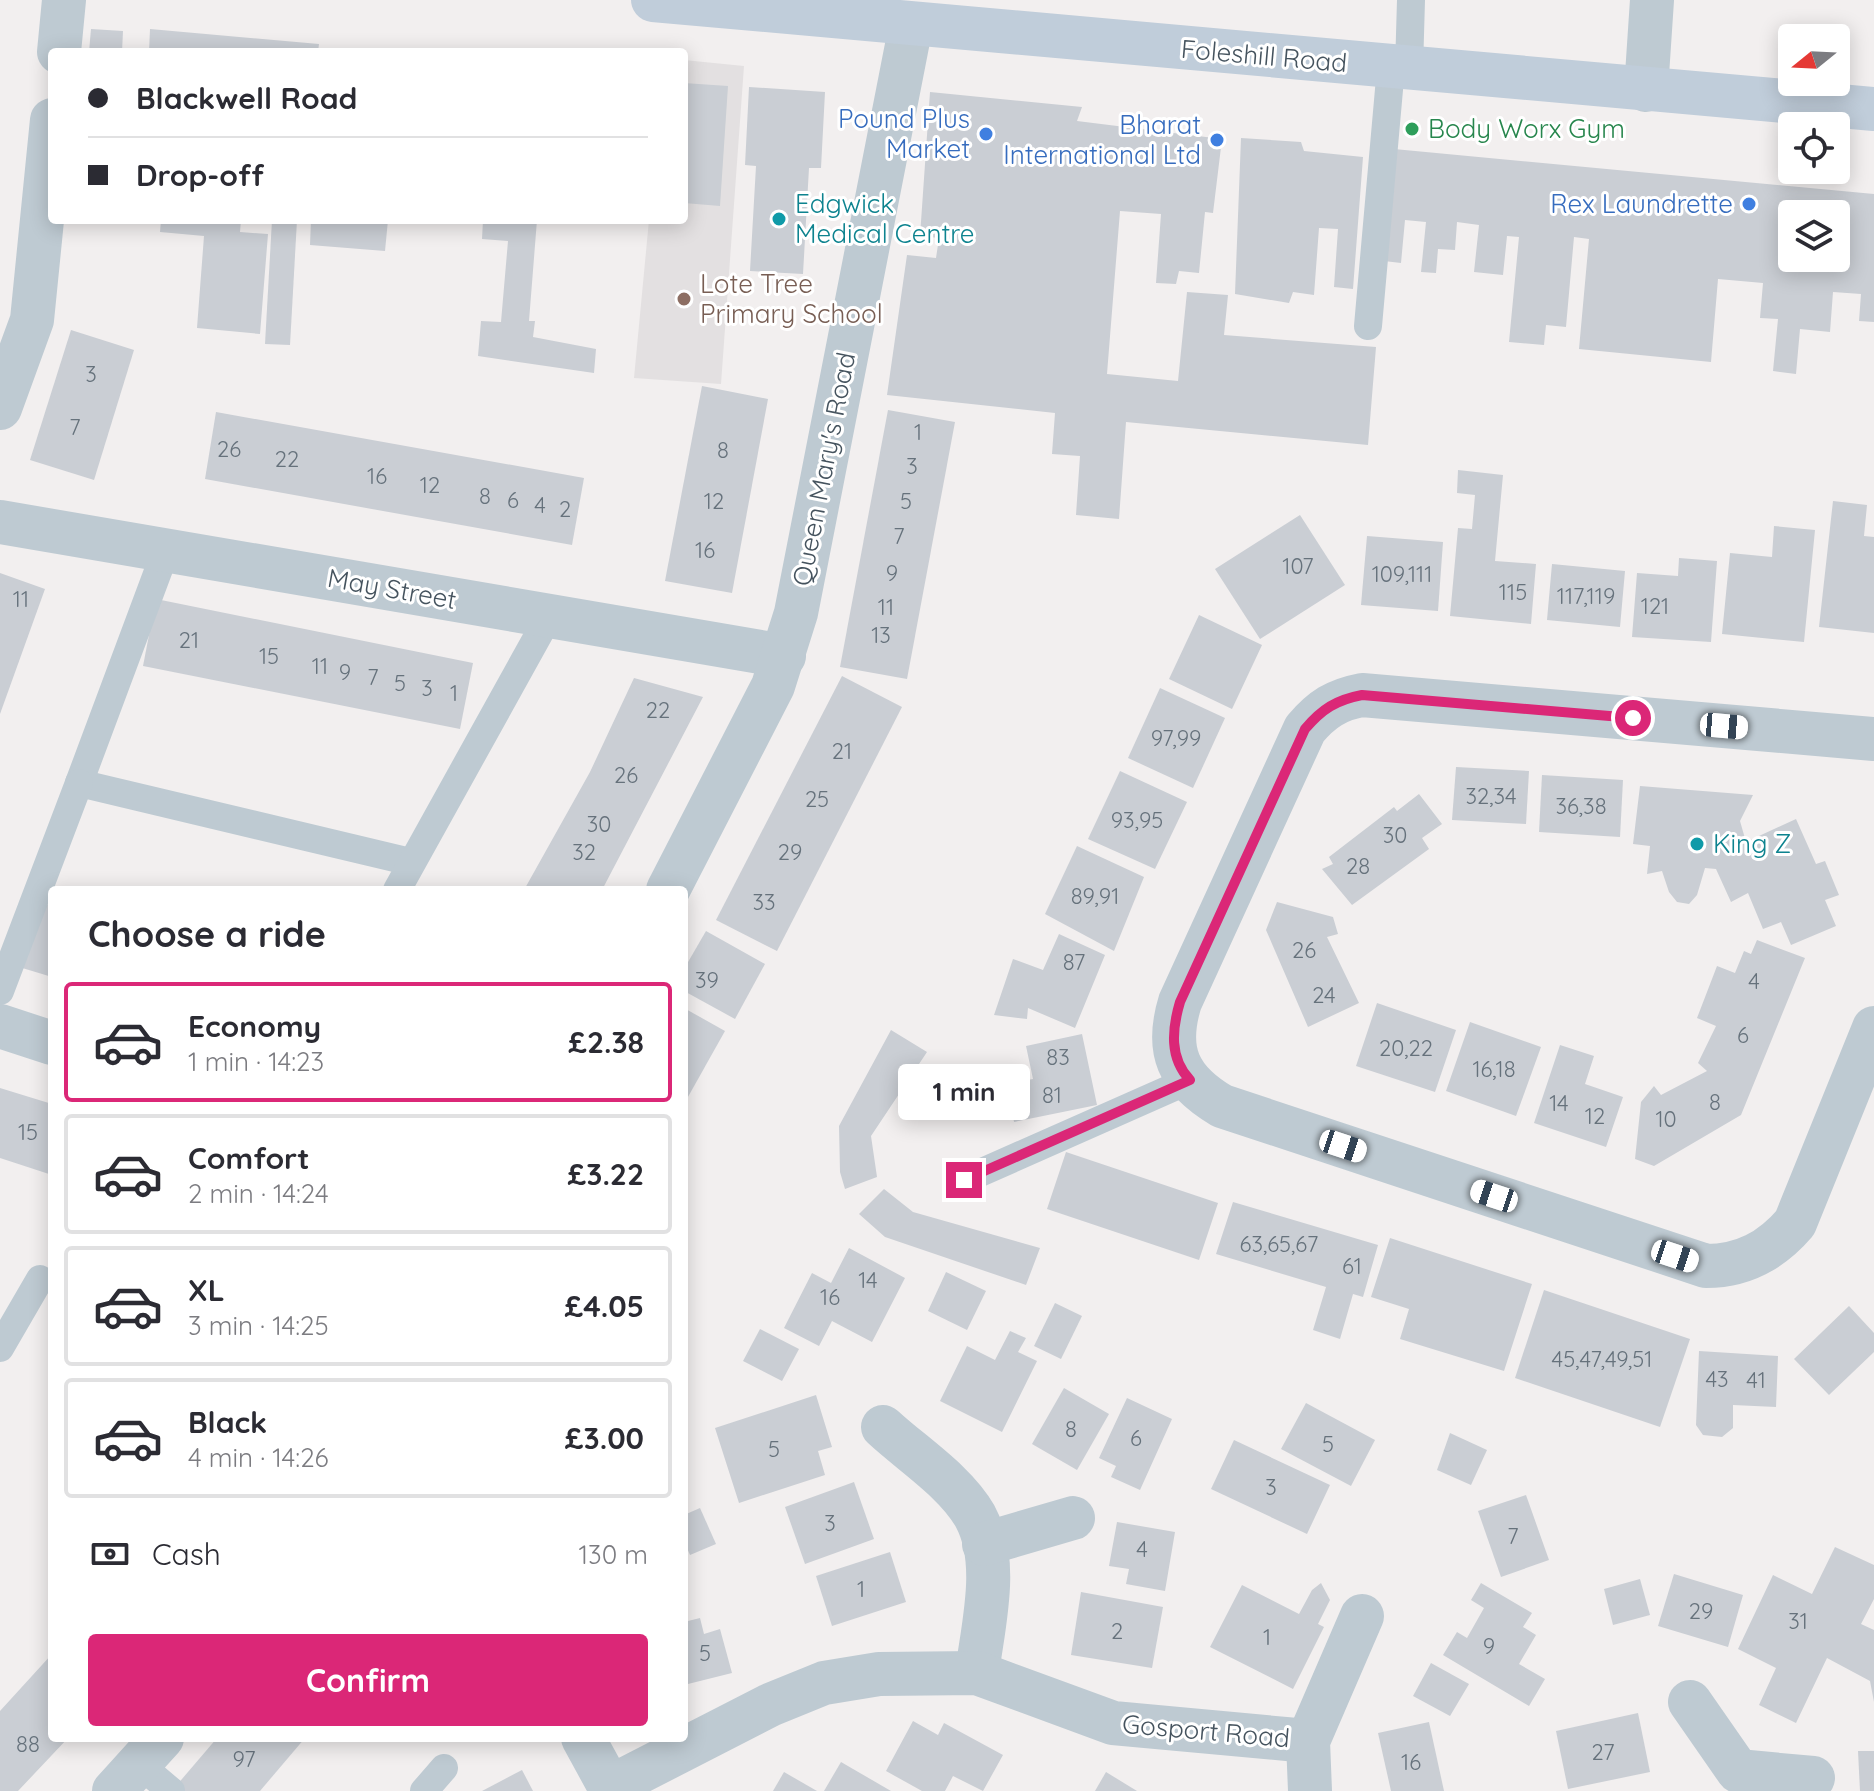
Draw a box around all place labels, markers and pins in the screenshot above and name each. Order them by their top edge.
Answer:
place label: Pound Plus Market [838,102,970,165]
place label: Bharat International Ltd [1003,108,1201,171]
place label: Body Worx Gym [1428,112,1625,145]
marker: Body Worx Gym [1403,120,1421,138]
marker: Pound Plus Market [977,125,995,143]
marker: Bharat International Ltd [1208,131,1226,149]
place label: Edgwick Medical Centre [795,187,974,250]
place label: Rex Laundrette [1550,187,1733,220]
marker: Rex Laundrette [1740,195,1758,213]
marker: Edgwick Medical Centre [770,210,788,228]
place label: Lote Tree Primary School [700,267,883,330]
marker: Lote Tree Primary School [675,290,693,308]
place label: King Z [1713,827,1791,860]
marker: King Z [1688,835,1706,853]

